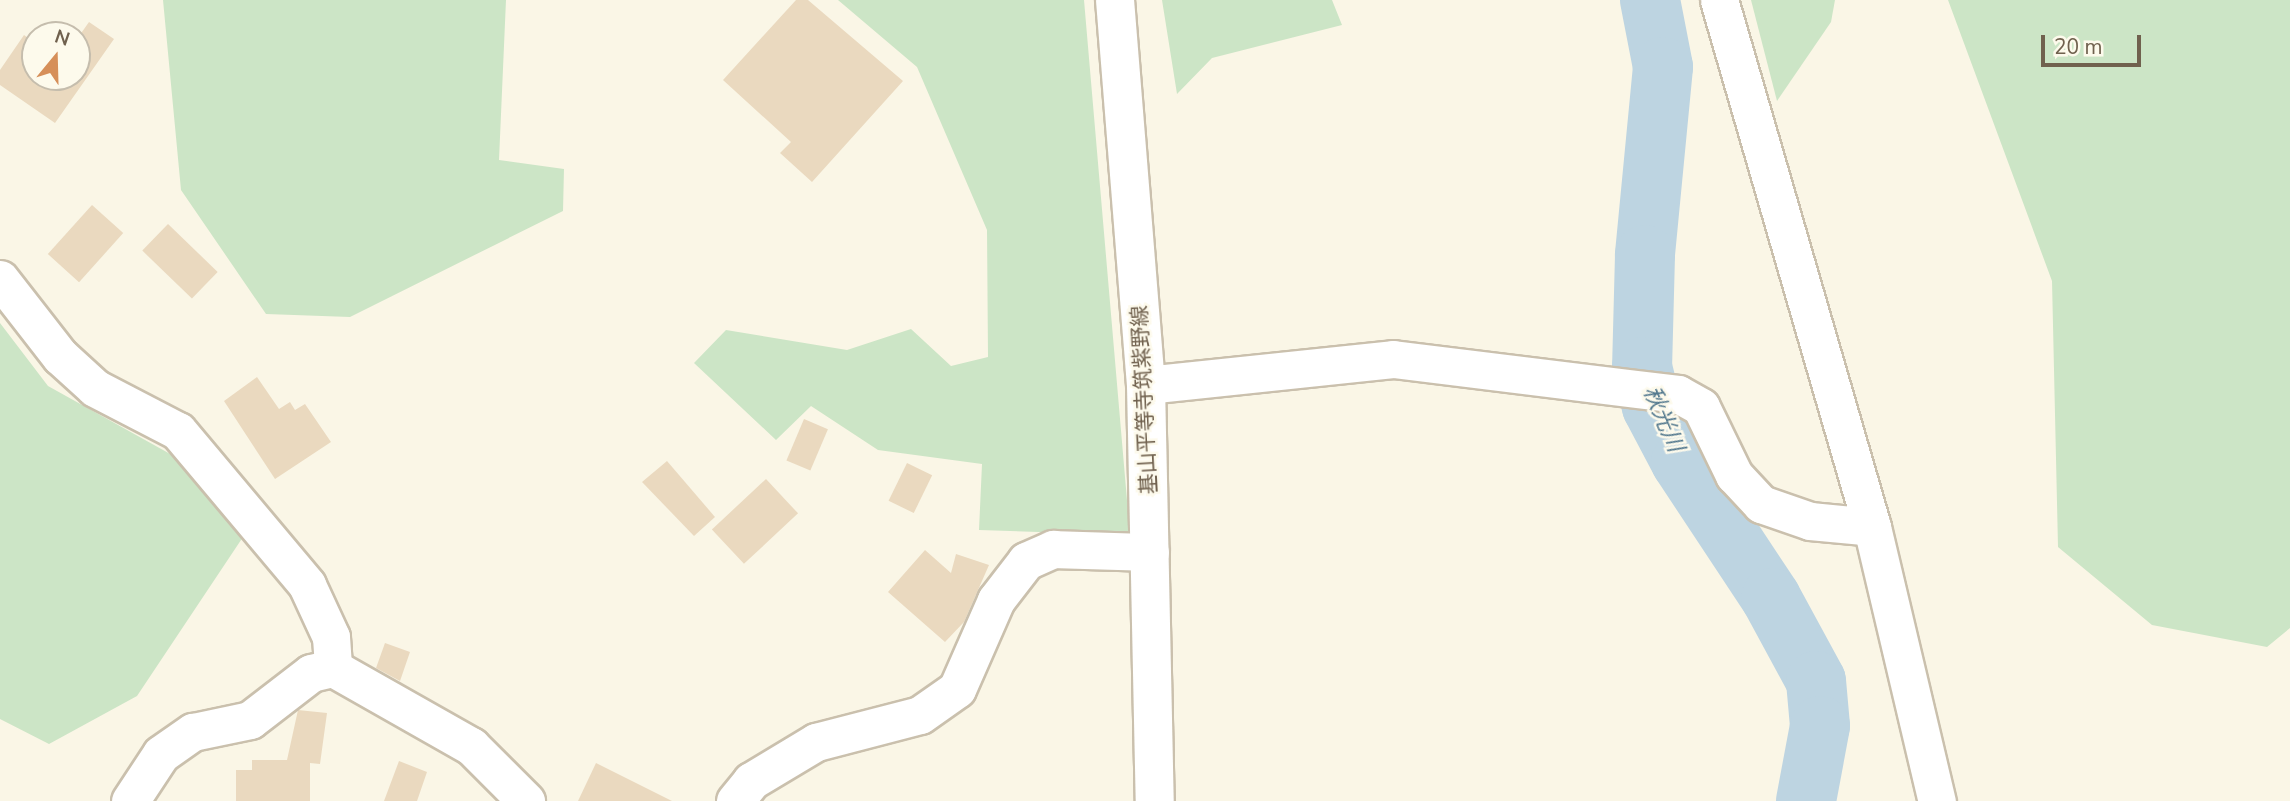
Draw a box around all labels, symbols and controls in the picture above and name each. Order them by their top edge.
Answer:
north arrow [21,21,91,91]
scale bar [2045,21,2145,65]
text: N [51,23,73,53]
text: 20 m [2054,33,2103,61]
street label: 基山平等寺筑紫野線 [1126,305,1162,495]
water label: 秋光川 [1637,382,1689,456]

